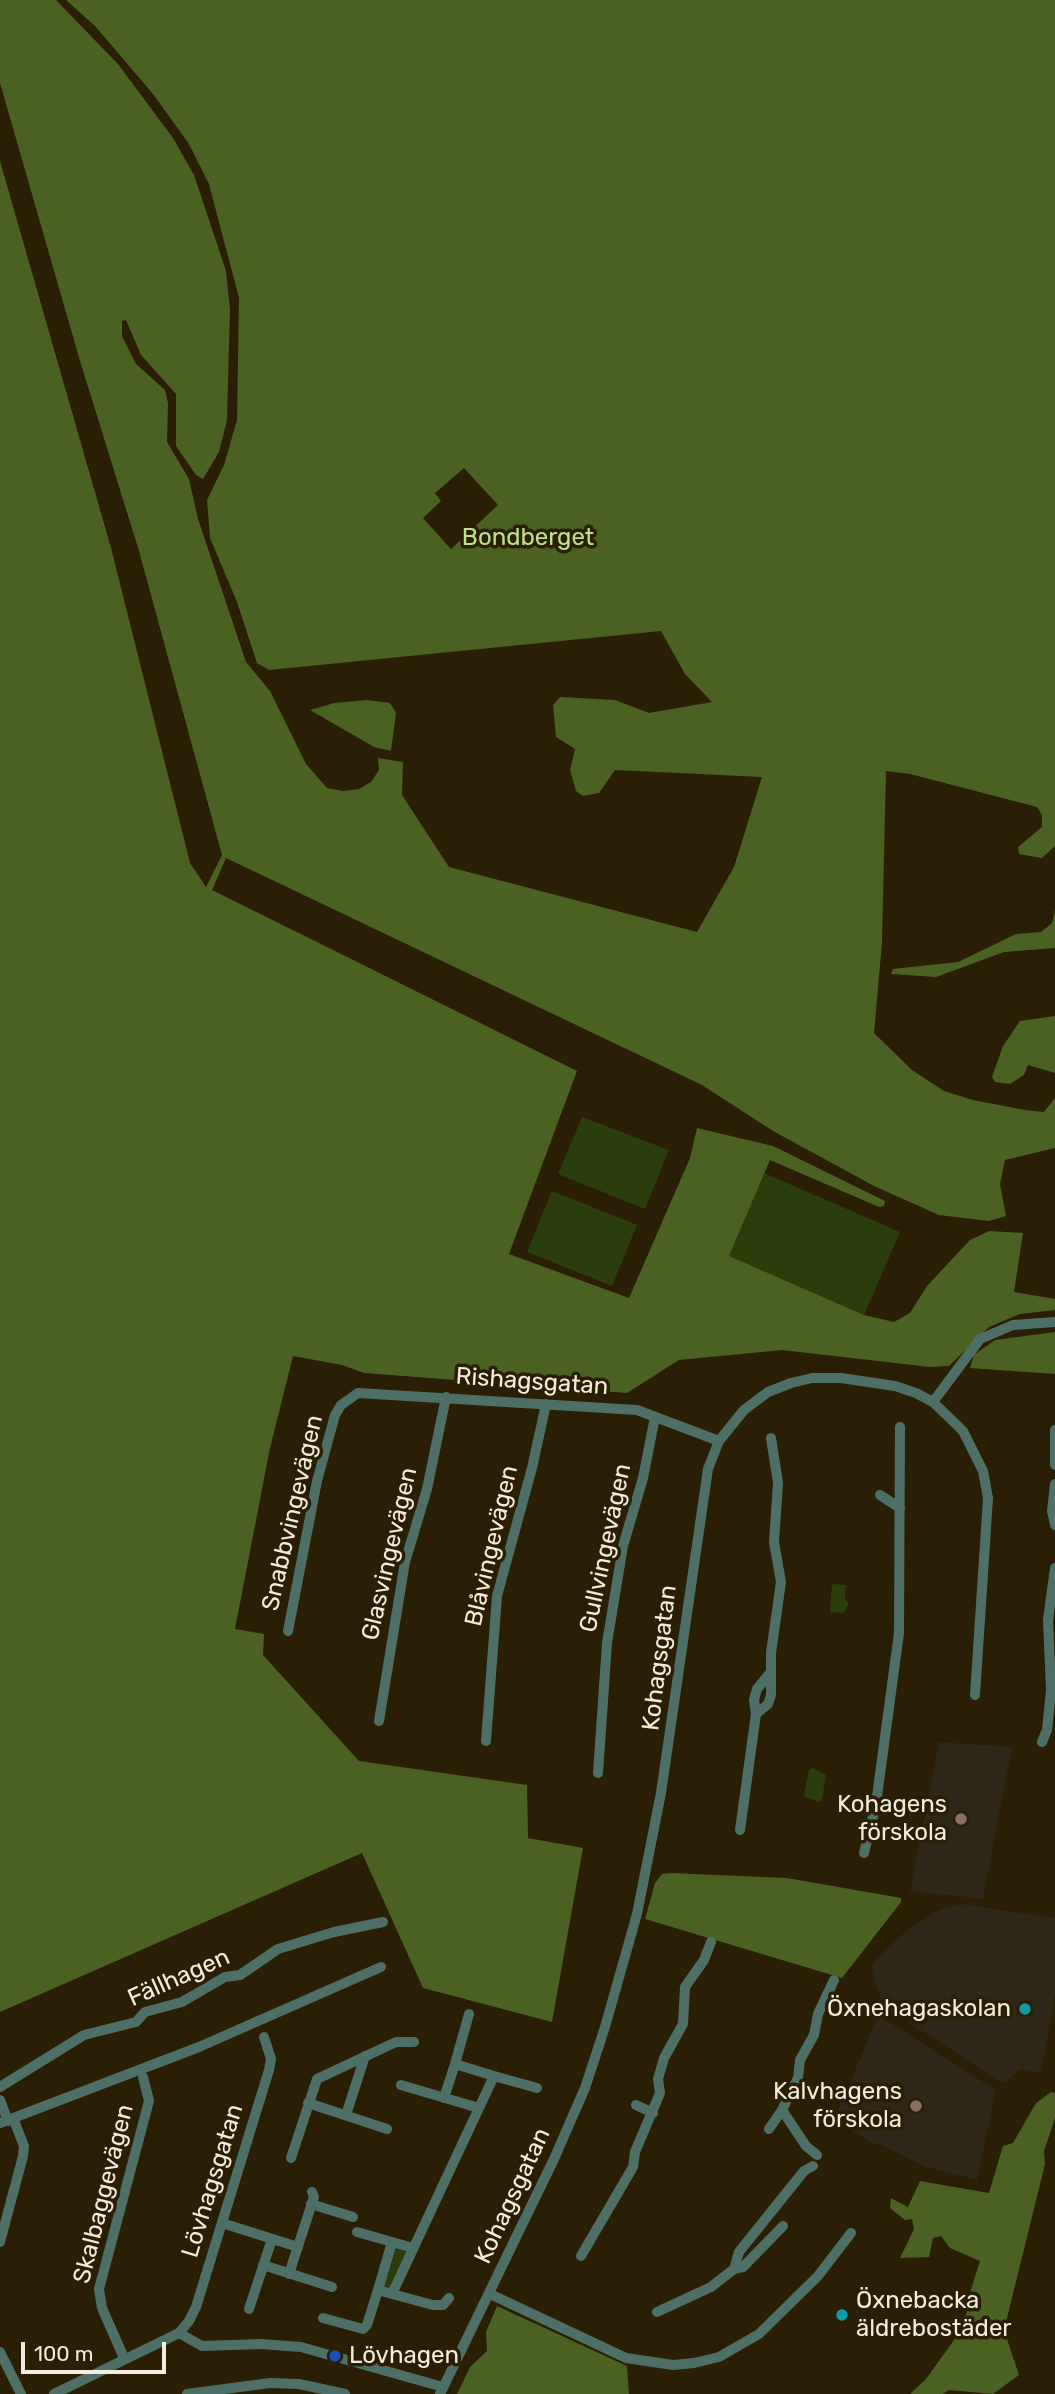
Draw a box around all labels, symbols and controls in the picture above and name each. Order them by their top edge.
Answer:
park label: Bondberget [462,524,594,552]
street label: Rishagsgatan [455,1362,609,1402]
street label: Snabbvingevägen [256,1412,330,1614]
street label: Gullvingevägen [574,1461,638,1635]
street label: Blåvingevägen [459,1463,525,1629]
street label: Glasvingevägen [356,1465,424,1643]
street label: Kohagsgatan [637,1584,683,1732]
place label: Kohagens förskola [837,1791,947,1847]
marker: Kohagens förskola [953,1811,969,1827]
street label: Fällhagen [124,1943,234,2013]
place label: Öxnehagaskolan [827,1995,1011,2023]
marker: Öxnehagaskolan [1017,2001,1033,2017]
place label: Kalvhagens förskola [773,2078,902,2134]
marker: Kalvhagens förskola [908,2098,924,2114]
street label: Skalbaggevägen [68,2101,140,2287]
street label: Lövhagsgatan [176,2101,250,2261]
street label: Kohagsgatan [469,2124,557,2268]
place label: Öxnebacka äldrebostäder [856,2287,1011,2343]
marker: Öxnebacka äldrebostäder [834,2307,850,2323]
scale bar [24,2328,170,2372]
text: 100 m [34,2341,93,2366]
place label: Lövhagen [349,2342,459,2370]
marker: Lövhagen [327,2348,343,2364]

